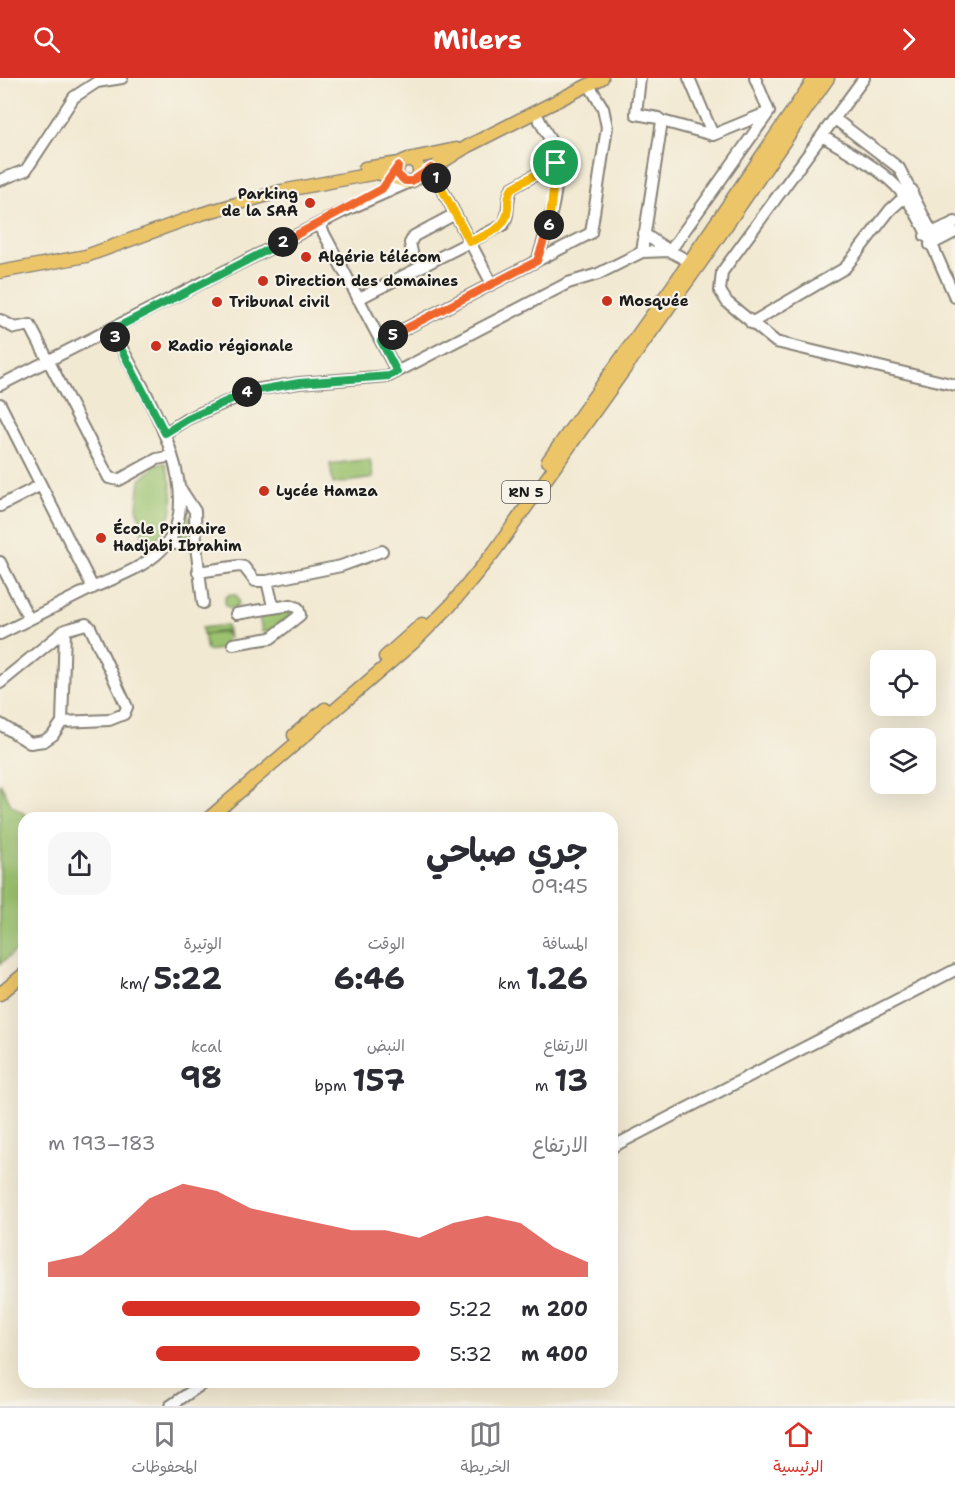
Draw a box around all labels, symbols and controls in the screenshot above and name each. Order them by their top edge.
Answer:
text: Milers [433,21,522,58]
icon: search [30,23,63,56]
icon: forward [892,23,925,56]
pin [530,137,581,188]
icon: arrive [539,146,572,179]
pin: 1 [421,163,451,193]
text: 1 [432,167,440,188]
place label: Parking de la SAA [222,184,298,221]
marker: Parking de la SAA [303,196,317,210]
pin: 6 [534,210,564,240]
text: 6 [543,214,555,235]
pin: 2 [268,227,298,257]
text: 2 [277,231,289,252]
place label: Algérie télécom [318,247,441,267]
marker: Algérie télécom [299,250,313,264]
place label: Direction des domaines [275,271,458,291]
marker: Direction des domaines [256,274,270,288]
place label: Mosquée [619,291,689,311]
place label: Tribunal civil [229,292,330,312]
marker: Mosquée [600,294,614,308]
marker: Tribunal civil [210,295,224,309]
pin: 5 [378,320,408,350]
pin: 3 [100,322,130,352]
text: 5 [388,324,398,345]
text: 3 [109,326,121,347]
place label: Radio régionale [168,336,293,356]
marker: Radio régionale [149,339,163,353]
pin: 4 [232,377,262,407]
text: 4 [241,381,253,402]
place label: Lycée Hamza [276,481,379,501]
road number: RN 5 [502,481,550,503]
marker: Lycée Hamza [257,484,271,498]
place label: École Primaire Hadjabi Ibrahim [113,518,242,556]
marker: École Primaire Hadjabi Ibrahim [94,531,108,545]
map controls [870,650,936,794]
button: locate [870,650,936,716]
button: layers [870,728,936,794]
text: جري صباحي [426,828,588,873]
button: share [48,832,111,895]
text: 09:45 [531,873,588,899]
text: الوتيرة [183,933,222,954]
text: الوقت [368,933,405,954]
text: المسافة [542,933,588,954]
text: 5:22 [154,958,222,999]
text: 6:46 [334,958,405,999]
text: 1.26 [526,958,588,999]
text: /km [120,973,154,994]
text: km [498,973,526,994]
text: النبض [367,1035,405,1056]
text: الارتفاع [543,1035,588,1056]
text: kcal [191,1036,222,1057]
text: 98 [180,1057,222,1098]
text: 157 [352,1060,405,1101]
text: 13 [554,1060,588,1101]
text: bpm [315,1075,352,1096]
text: m [535,1075,554,1096]
text: 183–193 m [48,1130,156,1156]
text: الارتفاع [532,1132,588,1158]
text: 5:22 [449,1296,492,1322]
text: 200 m [521,1296,588,1322]
text: 5:32 [449,1341,492,1367]
text: 400 m [521,1341,588,1367]
tab: المحفوظات [132,1418,197,1481]
tab: الخريطة [460,1418,510,1481]
tab: الرئيسية [773,1418,824,1481]

